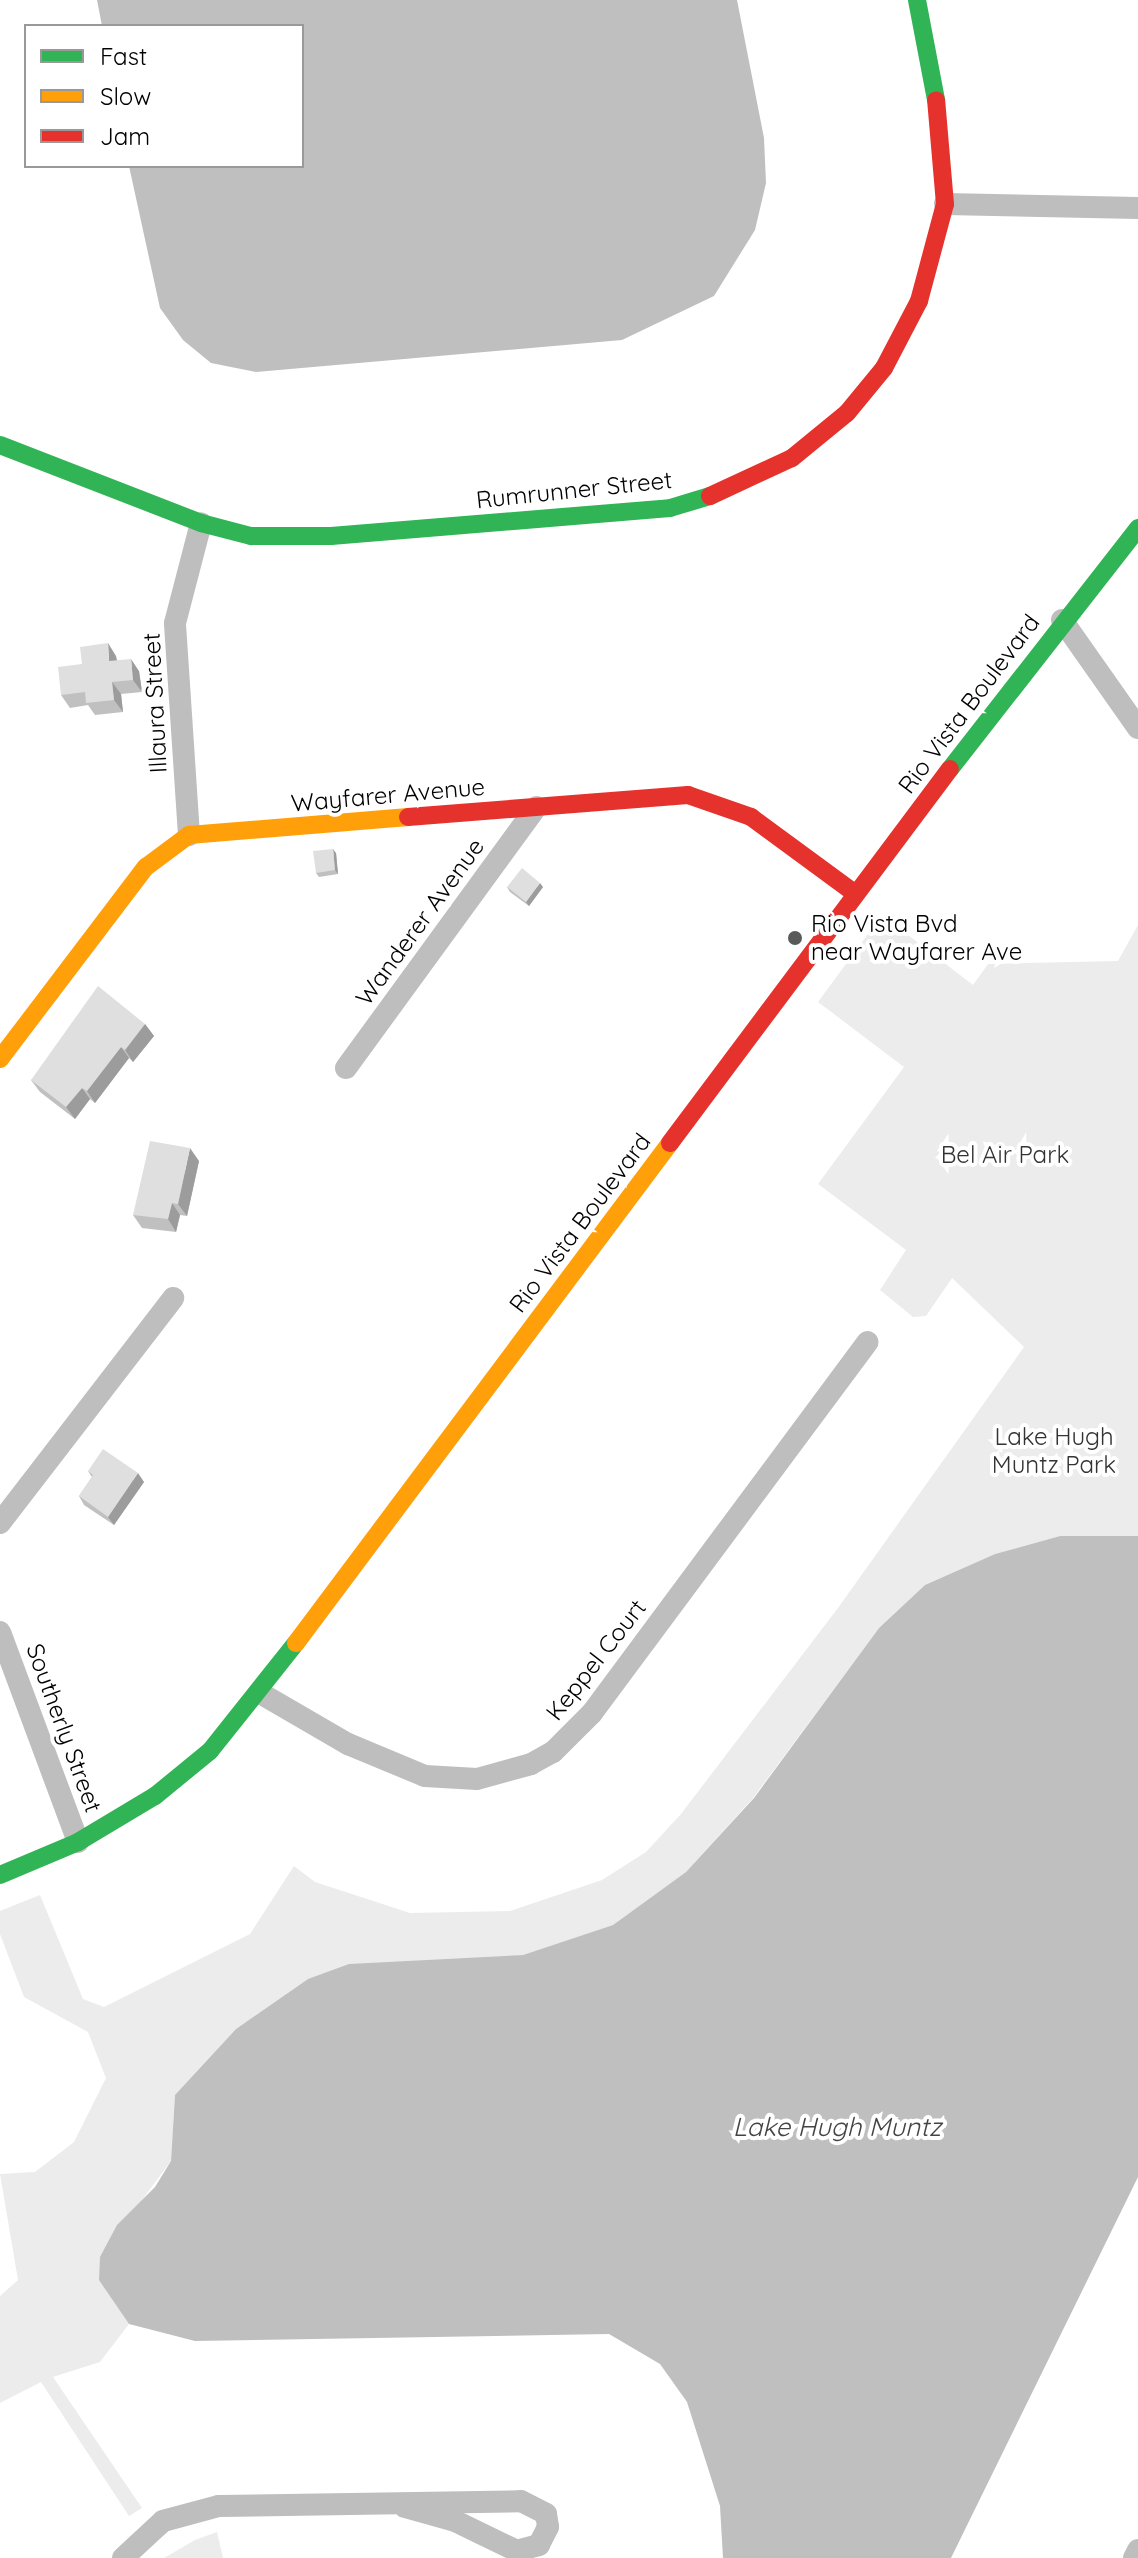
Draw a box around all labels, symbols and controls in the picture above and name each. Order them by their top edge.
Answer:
legend [24,24,304,168]
text: Fast [100,41,147,71]
text: Slow [100,81,151,111]
text: Jam [100,121,150,151]
street label: Rumrunner Street [475,465,673,515]
street label: Rio Vista Boulevard [892,609,1046,799]
street label: Illaura Street [137,632,173,774]
street label: Wayfarer Avenue [290,772,486,818]
street label: Wanderer Avenue [350,833,490,1011]
place label: Rio Vista Bvd near Wayfarer Ave [811,910,1022,966]
marker: Rio Vista Bvd near Wayfarer Ave [786,929,804,947]
street label: Rio Vista Boulevard [503,1128,657,1318]
park label: Bel Air Park [941,1141,1069,1169]
park label: Lake Hugh Muntz Park [992,1423,1116,1479]
street label: Keppel Court [540,1594,652,1726]
street label: Southerly Street [20,1640,108,1816]
water label: Lake Hugh Muntz [733,2111,941,2143]

